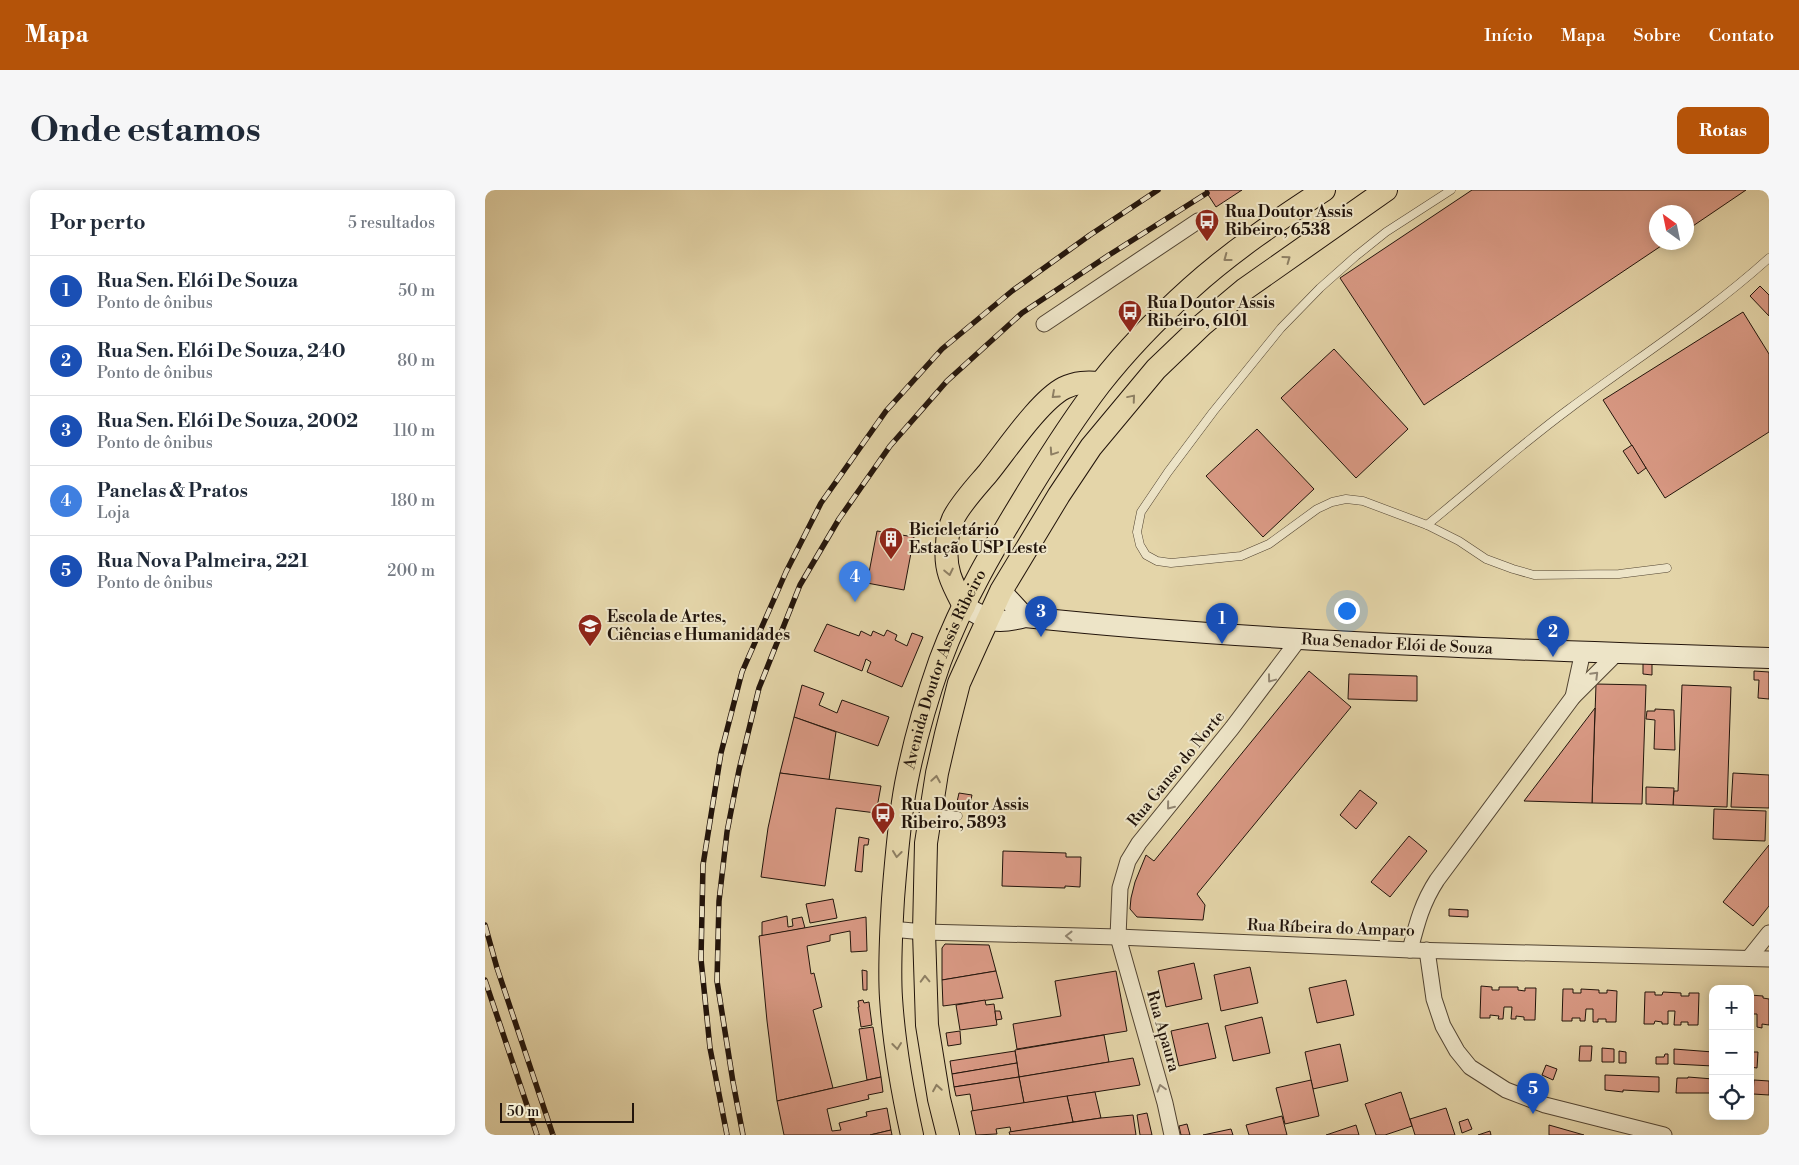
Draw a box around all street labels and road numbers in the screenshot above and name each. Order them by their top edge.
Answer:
street label: Avenida Doutor Assis Ribeiro [899,566,991,772]
street label: Rua Senador Elói de Souza [1301,629,1494,659]
street label: Rua Ganso do Norte [1123,707,1229,831]
street label: Rua Ríbeira do Amparo [1247,915,1415,941]
street label: Rua Apaura [1142,988,1184,1075]

